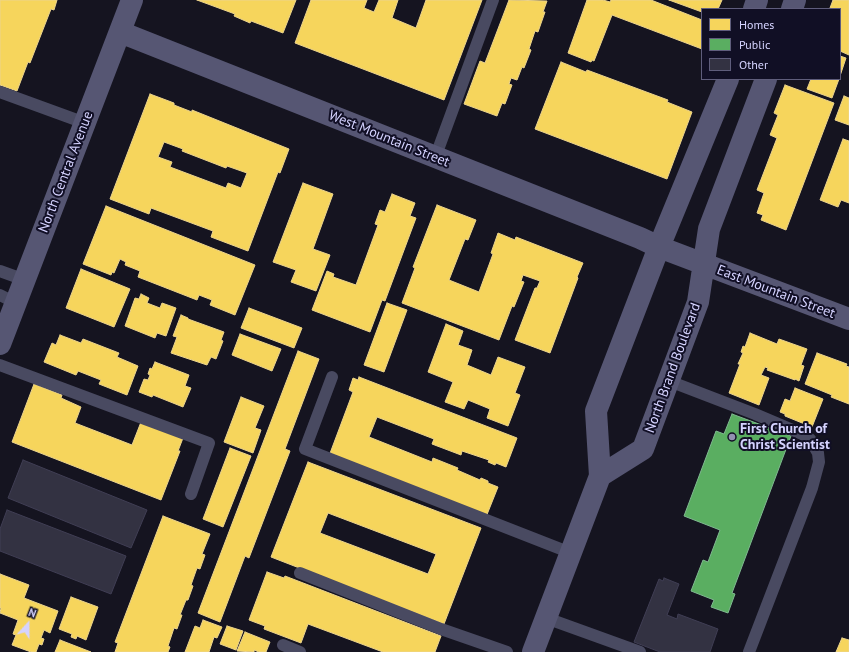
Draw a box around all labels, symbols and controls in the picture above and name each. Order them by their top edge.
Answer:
legend [701,8,841,80]
text: Homes [739,17,774,32]
text: Public [739,37,770,52]
text: Other [739,57,768,72]
street label: West Mountain Street [326,107,452,171]
street label: North Central Avenue [35,109,97,235]
street label: East Mountain Street [715,262,837,322]
street label: North Brand Boulevard [642,301,704,435]
place label: First Church of Christ Scientist [740,421,830,454]
marker: First Church of Christ Scientist [727,432,737,442]
north arrow [8,604,48,644]
text: N [26,605,38,621]

